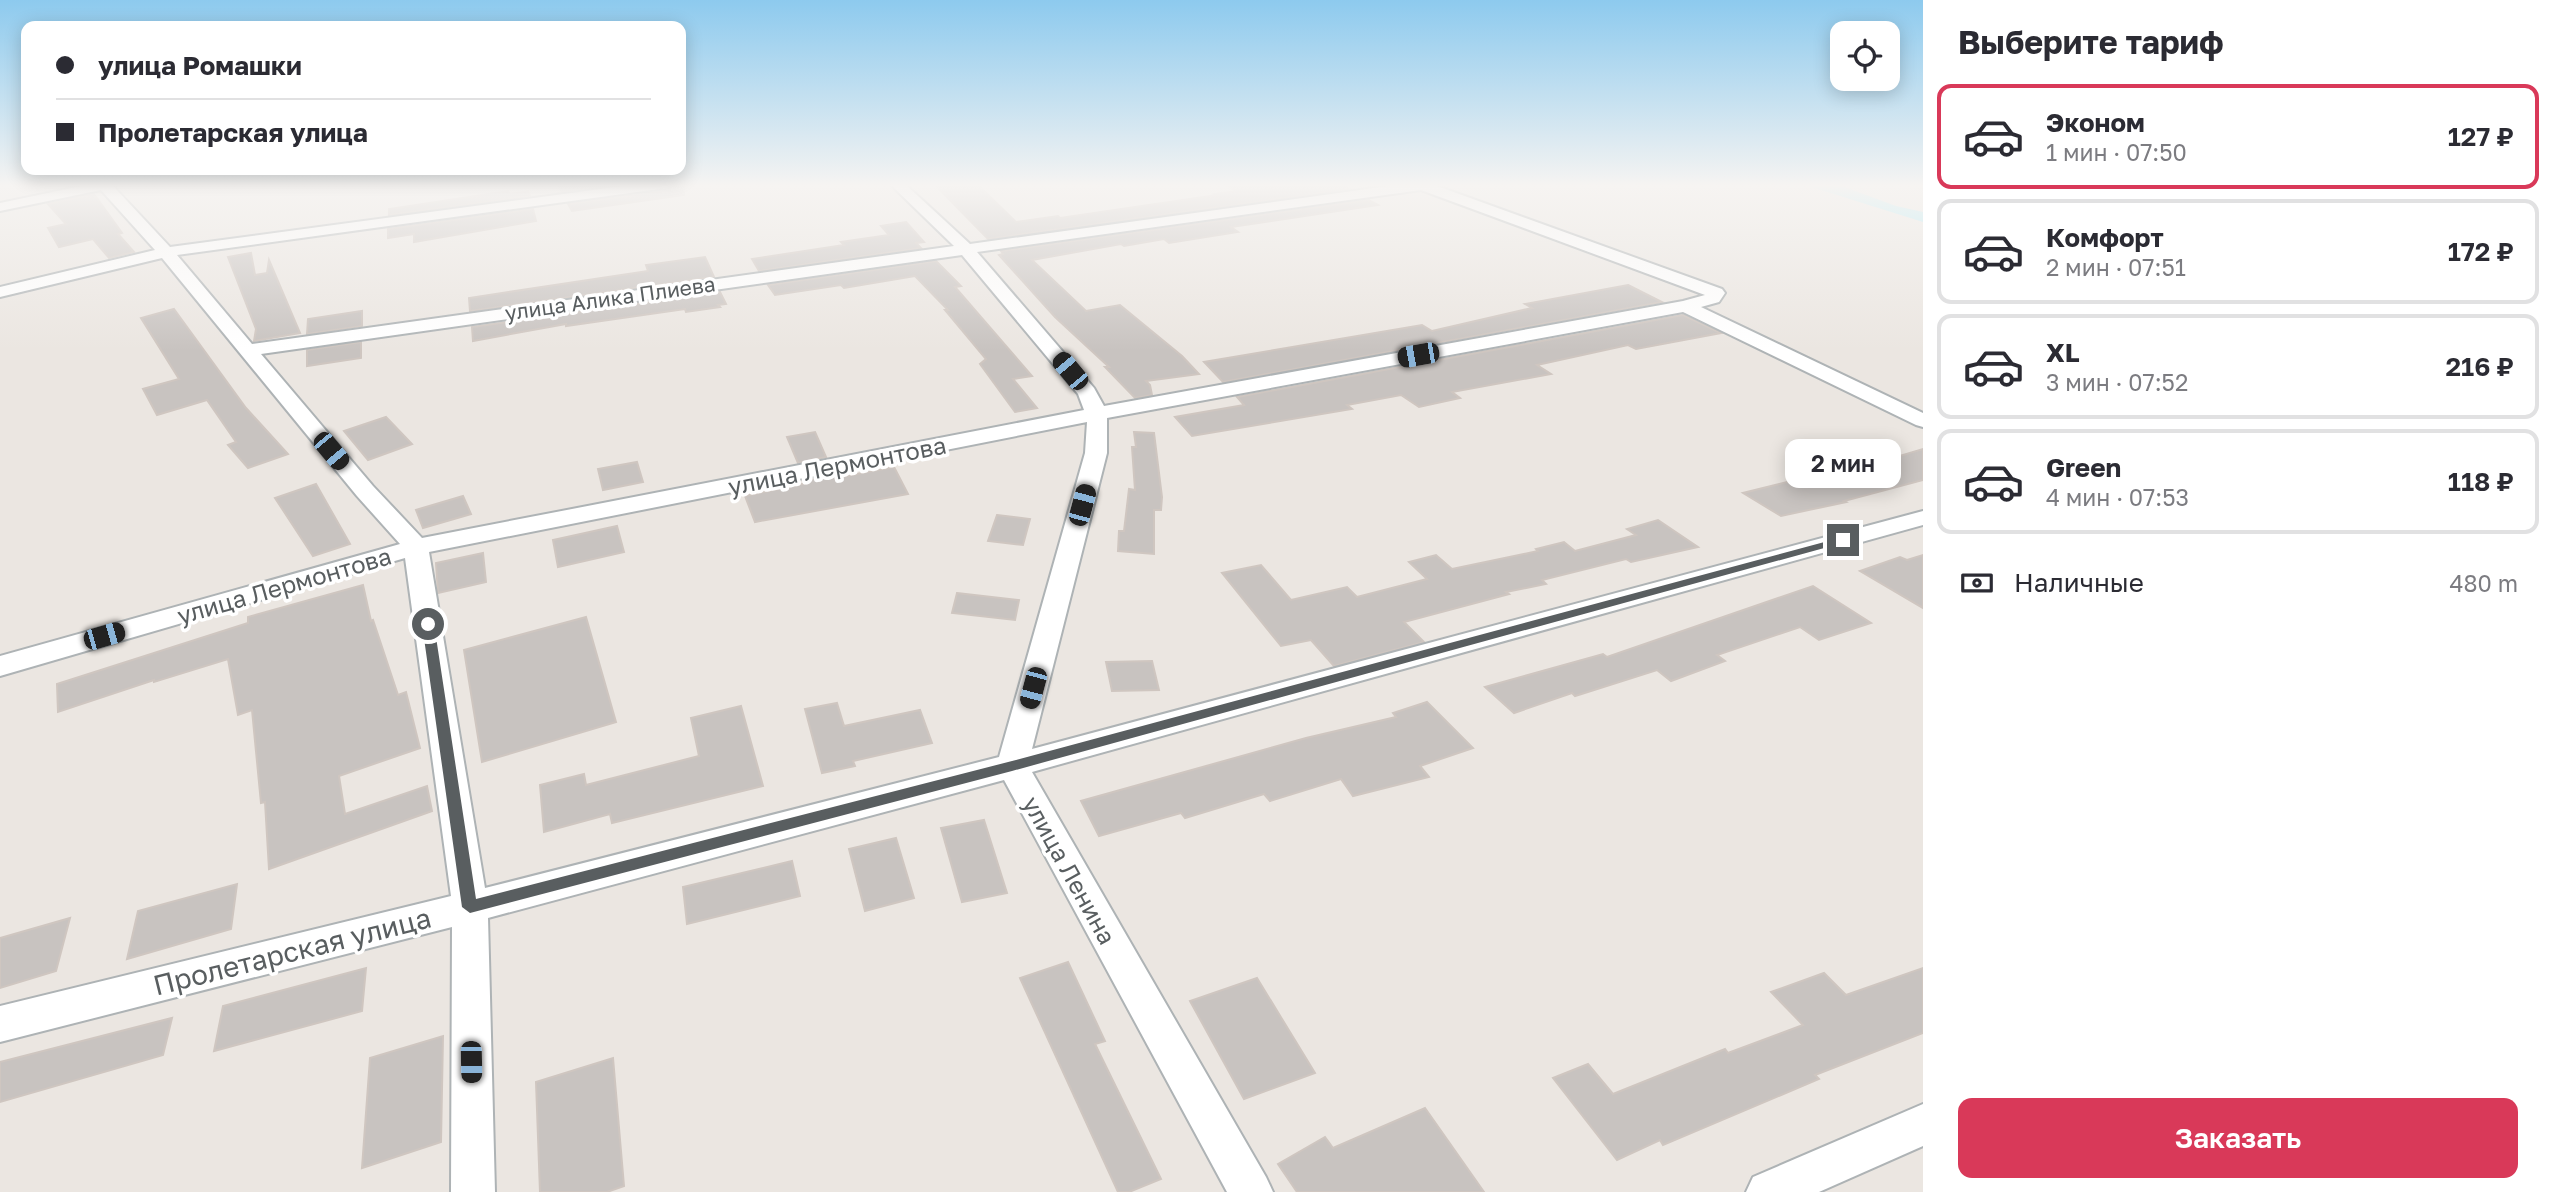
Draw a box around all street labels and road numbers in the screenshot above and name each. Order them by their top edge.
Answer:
street label: улица Алика Плиева [503,270,717,326]
street label: улица Лермонтова [726,430,948,500]
street label: улица Лермонтова [174,541,394,629]
street label: улица Ленина [1017,791,1123,949]
street label: Пролетарская улица [150,900,434,1002]

